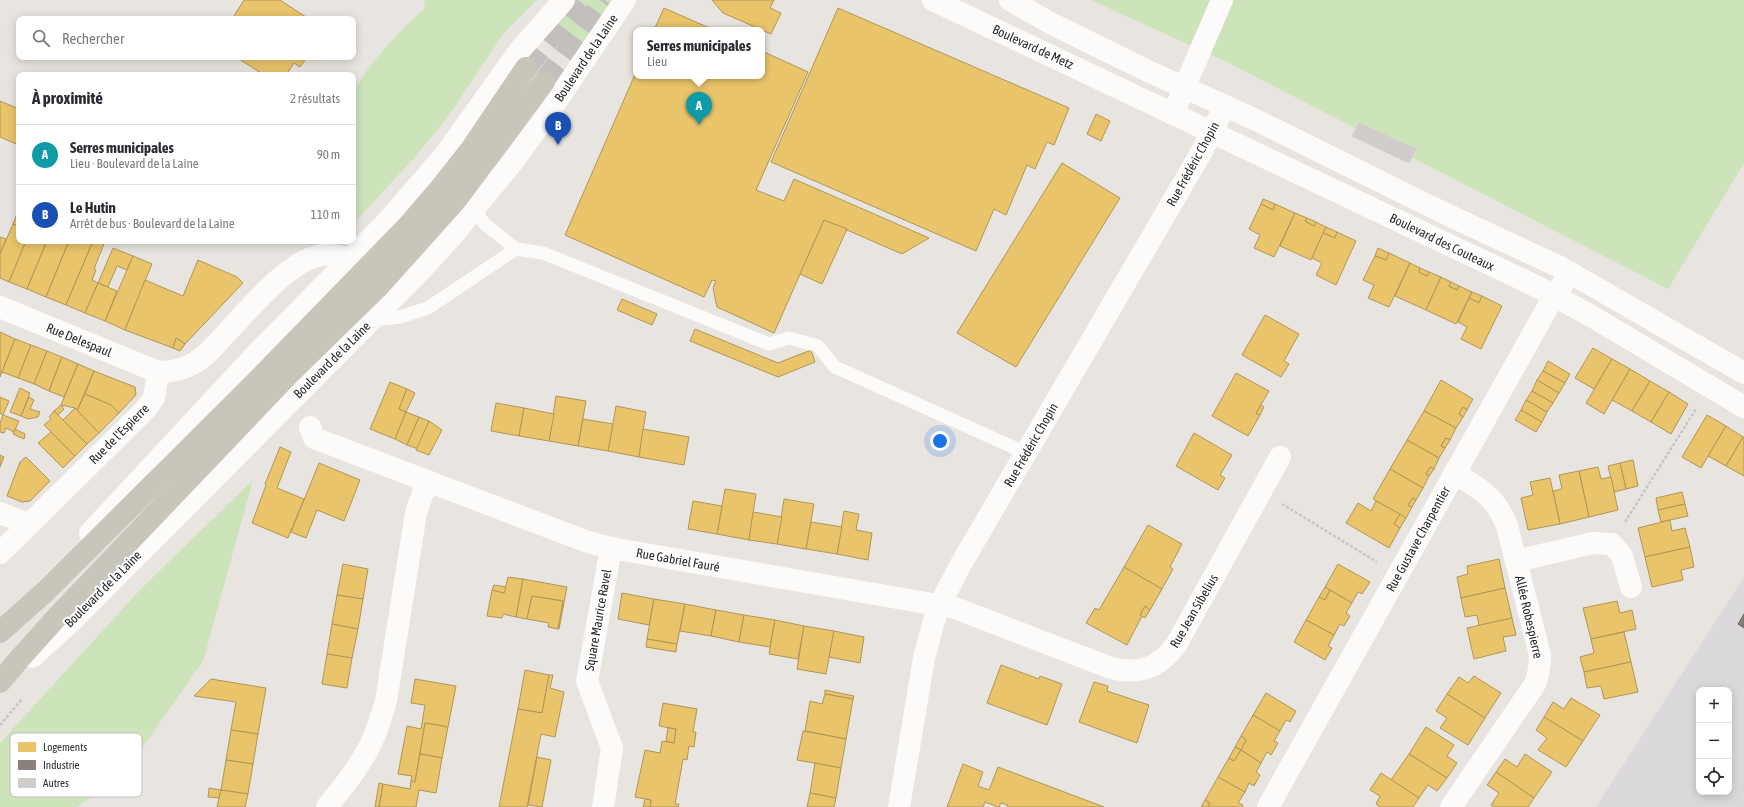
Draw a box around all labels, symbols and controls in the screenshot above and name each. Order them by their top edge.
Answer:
street label: Boulevard de la Laine [551,11,621,105]
search box [16,16,356,60]
street label: Boulevard de Metz [990,22,1076,72]
icon: search [30,27,52,49]
popup [633,27,765,79]
text: Rechercher [62,30,124,47]
text: Serres municipales [647,37,751,54]
text: Lieu [647,54,667,69]
text: À proximité [32,88,103,108]
text: 2 résultats [290,91,340,106]
pin: A [686,92,712,125]
pin: B [545,112,571,145]
street label: Rue Frédéric Chopin [1164,119,1222,209]
text: Serres municipales [70,139,174,156]
text: A [42,147,48,162]
text: 90 m [317,147,340,162]
text: Lieu · Boulevard de la Laine [70,156,199,171]
text: Le Hutin [70,199,116,216]
text: B [42,207,48,222]
text: 110 m [311,207,340,222]
street label: Boulevard des Couteaux [1387,210,1497,274]
text: Arrêt de bus · Boulevard de la Laine [70,216,235,231]
street label: Boulevard de la Laine [291,319,373,401]
street label: Rue Delespaul [44,320,114,360]
street label: Rue Frédéric Chopin [1001,400,1061,490]
street label: Rue de l'Espierre [86,401,152,467]
your location [930,431,950,451]
street label: Rue Gustave Charpentier [1383,484,1453,594]
street label: Rue Gabriel Fauré [635,545,721,575]
street label: Boulevard de la Laine [62,548,144,630]
street label: Square Maurice Ravel [582,567,614,672]
street label: Rue Jean Sibelius [1167,571,1221,650]
street label: Allée Robespierre [1512,574,1546,660]
map controls [1696,687,1732,795]
button: + [1696,687,1732,723]
button: − [1696,723,1732,759]
legend [10,733,142,797]
text: Logements [43,741,87,753]
text: Industrie [43,759,80,771]
button: locate [1696,759,1732,795]
text: Autres [43,777,69,789]

